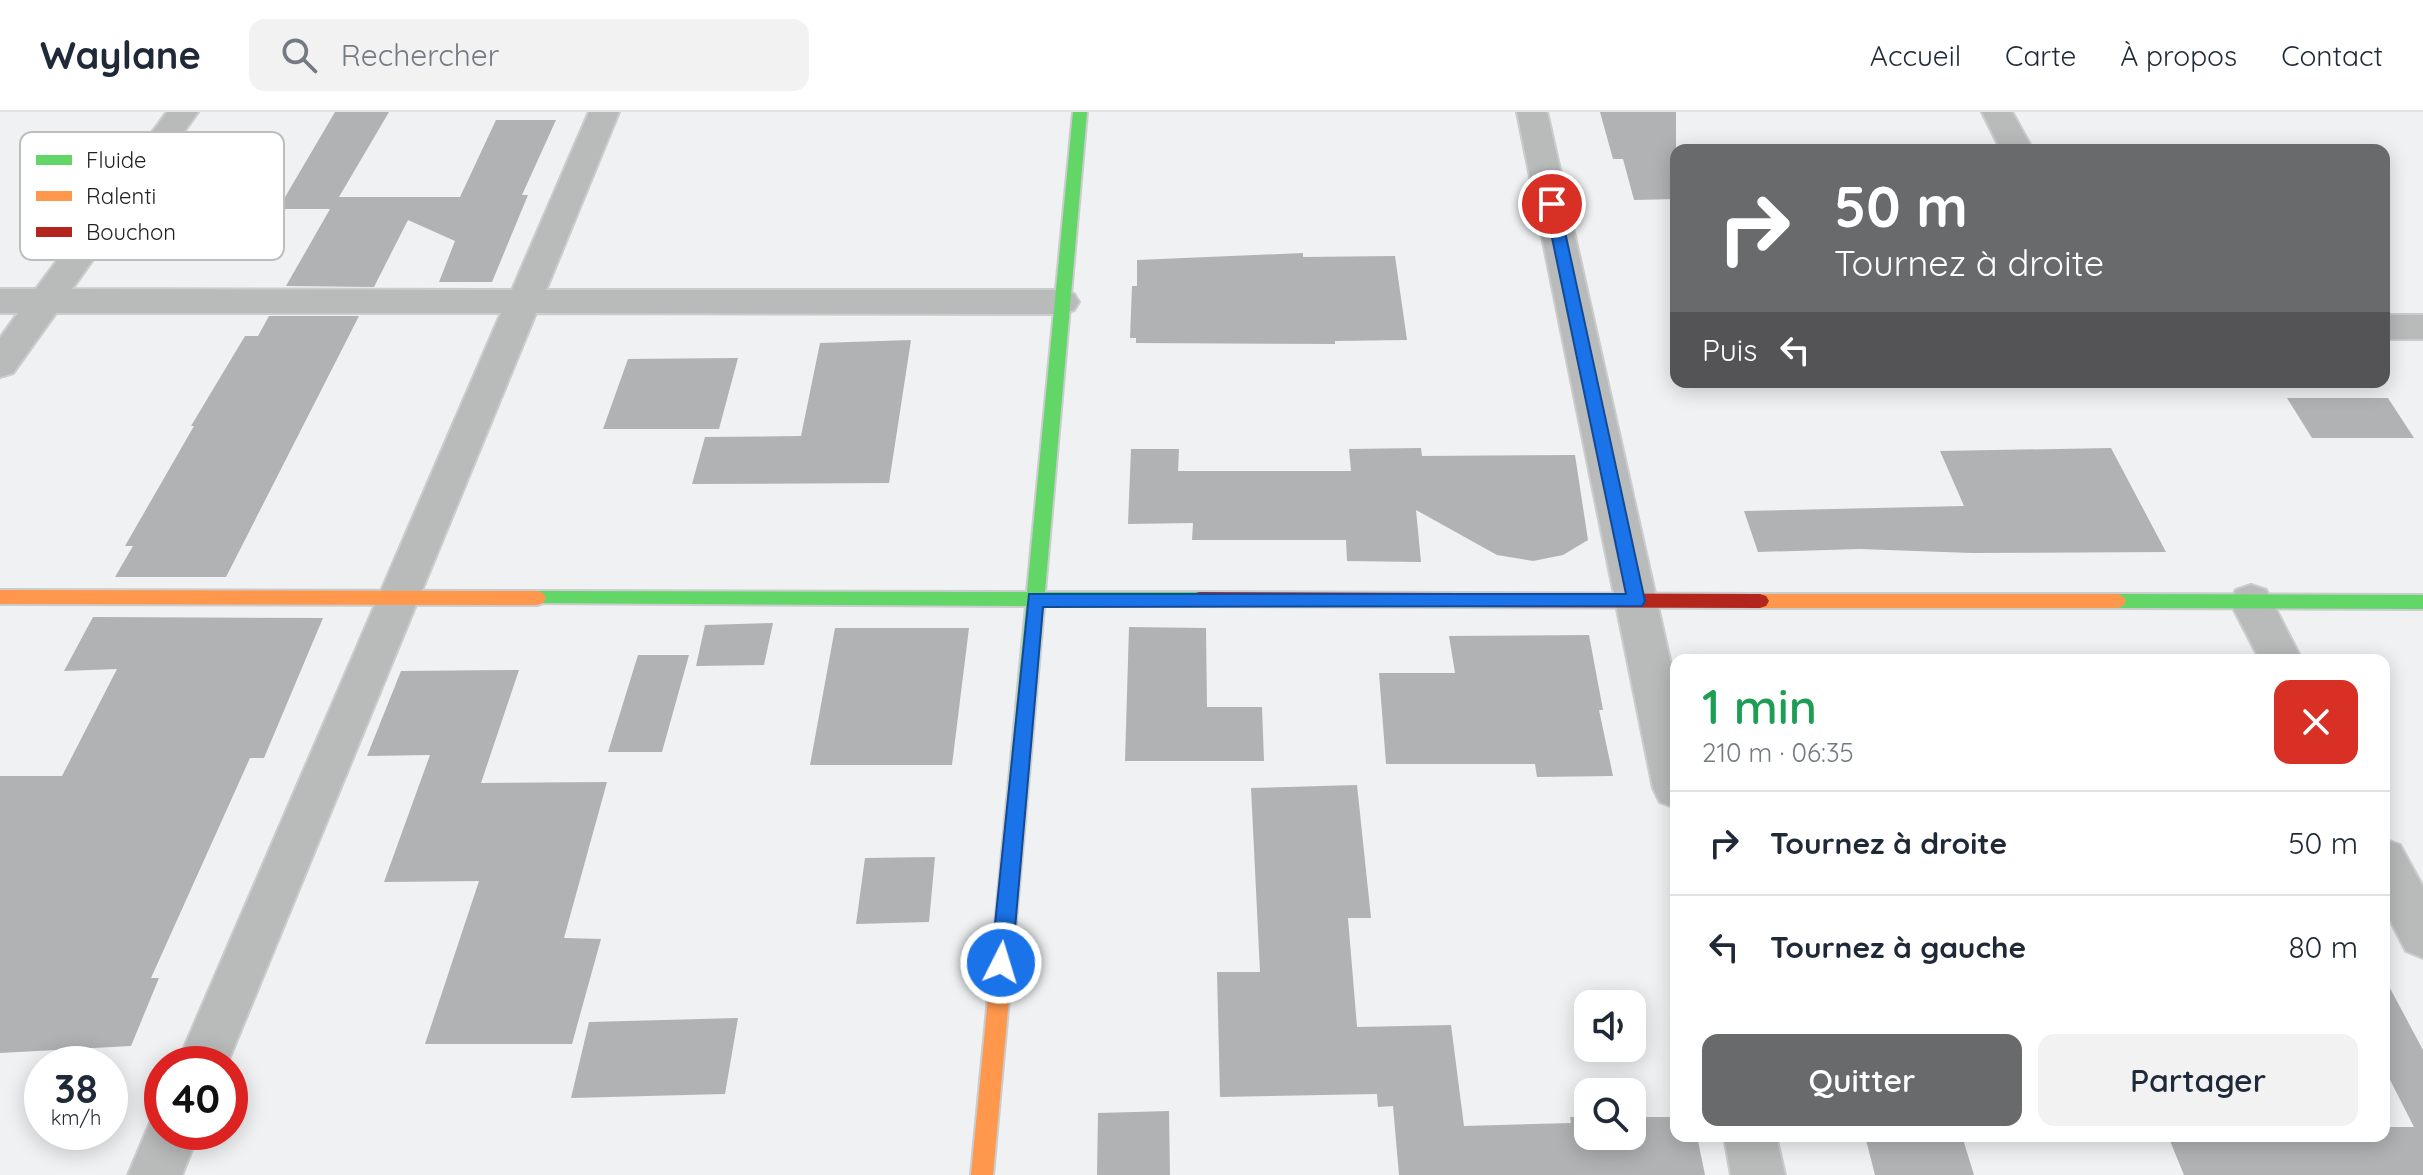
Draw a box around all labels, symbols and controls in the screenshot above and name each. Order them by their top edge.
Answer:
search box [249,19,809,91]
text: Waylane [40,31,201,79]
icon: search [277,33,321,77]
text: Rechercher [341,36,499,74]
text: Accueil [1870,38,1961,73]
text: Carte [2005,38,2076,73]
text: À propos [2120,38,2237,73]
text: Contact [2281,38,2383,73]
legend [20,132,284,260]
text: Fluide [86,146,146,174]
pin [1518,170,1586,238]
text: 50 m [1834,171,1968,241]
icon: right [1702,176,1806,280]
text: Ralenti [86,182,156,210]
icon: arrive [1530,182,1574,226]
text: Bouchon [86,218,176,246]
text: Tournez à droite [1834,240,2104,285]
icon: left [1773,328,1817,372]
text: Puis [1702,331,1757,369]
text: 1 min [1702,676,1817,736]
button: close [2274,680,2358,764]
text: 210 m · 06:35 [1702,736,1854,769]
icon: right [1702,821,1746,865]
text: Tournez à droite [1770,824,2007,862]
text: 50 m [2288,824,2358,862]
position arrow [959,921,1043,1005]
icon: left [1702,925,1746,969]
text: Tournez à gauche [1770,928,2026,966]
text: 80 m [2288,928,2358,966]
map controls [1574,990,1646,1150]
button: sound [1574,990,1646,1062]
button: Quitter [1702,1034,2022,1126]
button: Partager [2038,1034,2358,1126]
speed limit sign: 40 [144,1046,248,1150]
text: 38 [54,1063,98,1113]
button: search [1574,1078,1646,1150]
text: km/h [51,1105,101,1130]

